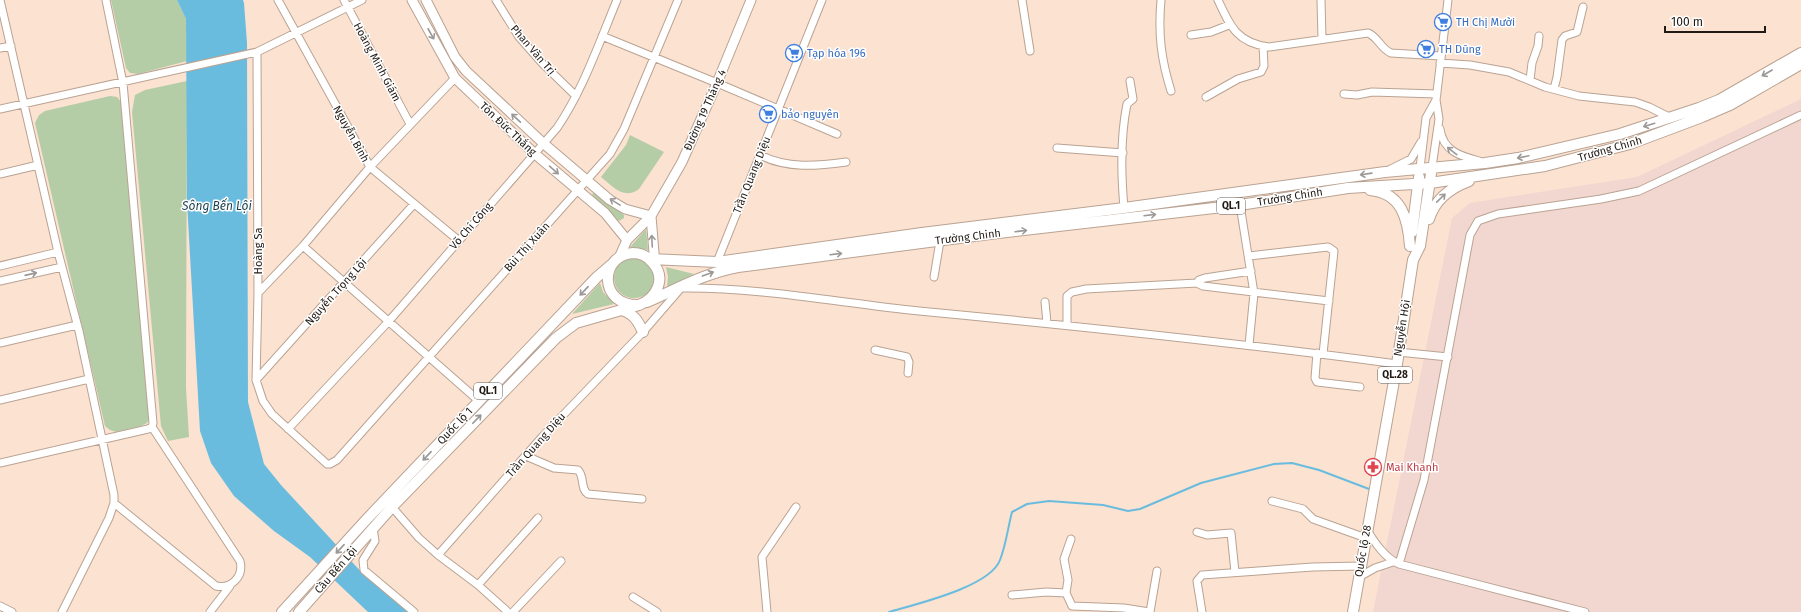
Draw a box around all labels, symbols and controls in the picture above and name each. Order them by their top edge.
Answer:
scale bar [1665,8,1765,34]
supermarket icon: TH Chị Mười [1433,12,1453,32]
text: 100 m [1671,15,1703,29]
place label: TH Chị Mười [1456,16,1515,29]
street label: Hoàng Minh Giám [351,20,403,104]
street label: Phan Văn Trị [508,22,558,78]
one-way arrow [427,28,435,40]
supermarket icon: TH Dũng [1416,39,1436,59]
supermarket icon: Tạp hóa 196 [784,43,804,63]
place label: TH Dũng [1439,43,1481,56]
place label: Tạp hóa 196 [807,47,866,60]
street label: Đường 19 Tháng 4 [681,67,729,153]
one-way arrow [1761,69,1773,77]
street label: Tôn Đức Thắng [477,99,540,159]
street label: Nguyễn Bình [330,103,372,165]
supermarket icon: bảo nguyên [758,104,778,124]
place label: bảo nguyên [781,108,839,121]
one-way arrow [511,113,521,123]
one-way arrow [1643,122,1656,129]
street label: Trần Quang Diệu [731,134,773,216]
street label: Trường Chinh [1576,134,1644,164]
one-way arrow [1447,146,1457,155]
one-way arrow [1517,154,1530,162]
one-way arrow [549,166,560,175]
one-way arrow [1360,170,1373,178]
street label: Trường Chinh [1256,185,1324,209]
one-way arrow [1436,193,1446,203]
water label: Sông Bến Lội [181,198,253,213]
one-way arrow [609,198,621,206]
road number: QL.1 [1217,198,1245,214]
street label: Võ Chí Công [447,200,495,252]
one-way arrow [1143,211,1156,219]
street label: Bùi Thị Xuân [501,220,553,274]
street label: Trường Chinh [934,227,1002,247]
one-way arrow [1014,227,1027,234]
street label: Hoàng Sa [252,228,265,274]
one-way arrow [649,235,656,248]
one-way arrow [829,250,842,258]
street label: Nguyễn Trọng Lội [302,256,370,328]
one-way arrow [24,270,37,277]
one-way arrow [702,270,714,278]
one-way arrow [580,285,589,295]
street label: Nguyễn Hội [1391,299,1413,357]
road number: QL.28 [1378,367,1412,383]
road number: QL.1 [474,383,502,399]
street label: Quốc lộ 1 [435,405,475,447]
street label: Trần Quang Diệu [504,410,568,480]
one-way arrow [472,414,482,424]
one-way arrow [422,451,432,461]
pharmacy icon: Mai Khanh [1363,457,1383,477]
place label: Mai Khanh [1386,461,1438,474]
street label: Quốc lộ 28 [1352,524,1374,578]
street label: Cầu Bến Lội [312,544,360,596]
one-way arrow [335,544,344,554]

